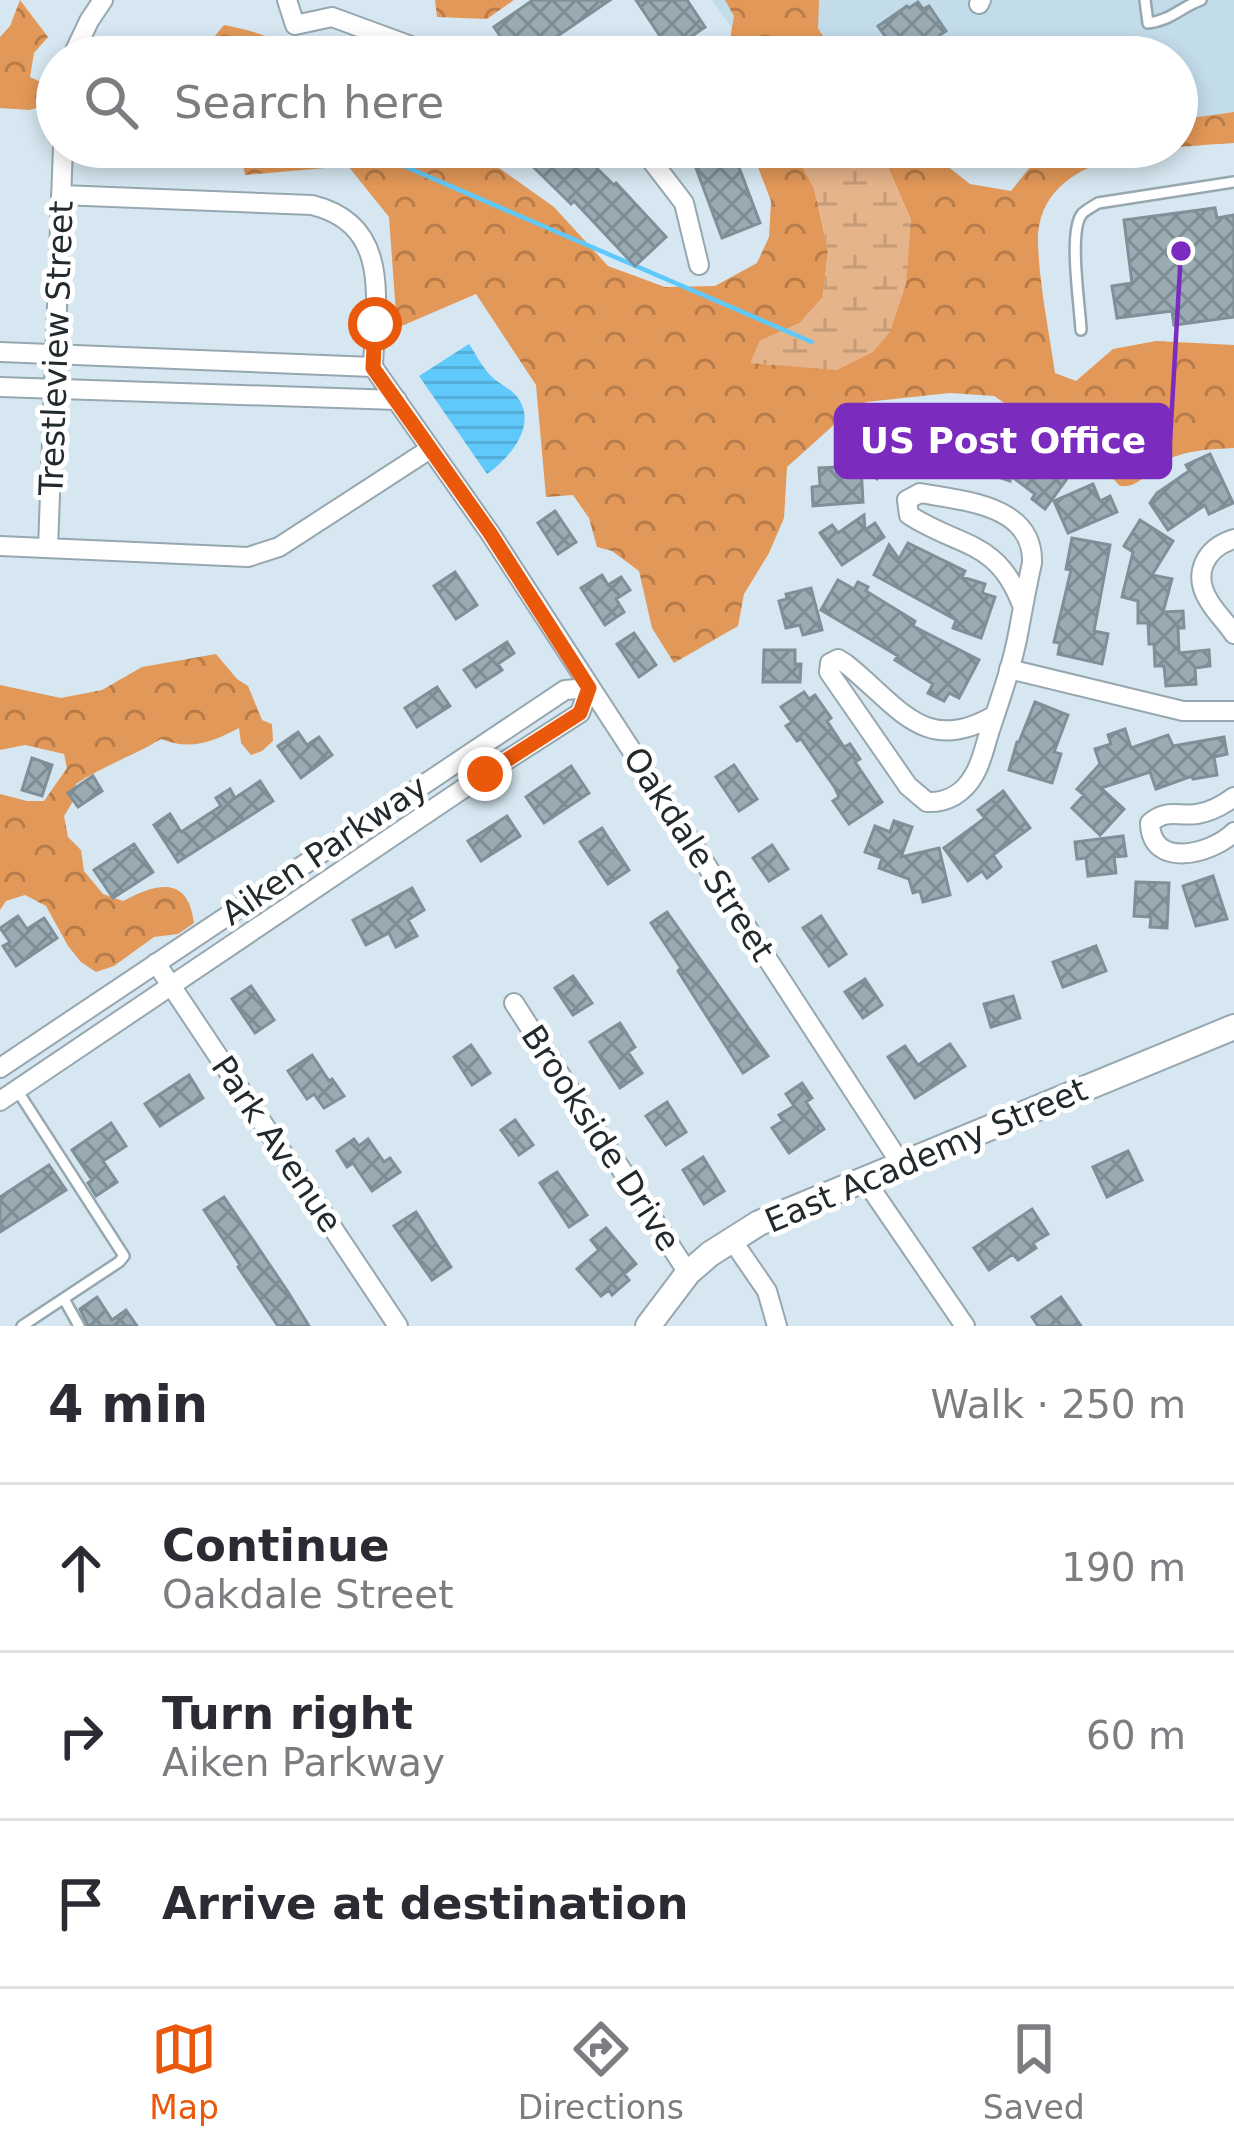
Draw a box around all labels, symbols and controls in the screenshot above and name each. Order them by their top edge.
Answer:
search box [36,36,1198,168]
icon: search [78,69,144,135]
text: Search here [174,76,444,129]
street label: Trestleview Street [31,200,81,497]
route start [348,297,402,351]
callout: US Post Office [836,405,1170,477]
text: US Post Office [860,420,1146,461]
street label: Oakdale Street [615,740,783,968]
route end [458,747,512,801]
street label: Aiken Parkway [214,767,434,933]
street label: Brookside Drive [514,1018,688,1258]
street label: Park Avenue [204,1048,350,1240]
street label: East Academy Street [759,1069,1093,1240]
text: 4 min [48,1375,208,1434]
text: Walk · 250 m [931,1382,1186,1427]
text: Continue [162,1519,390,1572]
icon: ahead [48,1535,114,1601]
text: 190 m [1061,1545,1186,1590]
text: Oakdale Street [162,1572,454,1617]
text: Turn right [162,1687,413,1740]
icon: right [48,1703,114,1769]
text: 60 m [1086,1713,1186,1758]
text: Aiken Parkway [162,1740,445,1785]
icon: arrive [48,1871,114,1937]
text: Arrive at destination [162,1877,688,1930]
tab: Map [149,2016,219,2127]
tab: Directions [518,2016,684,2127]
tab: Saved [983,2016,1085,2127]

